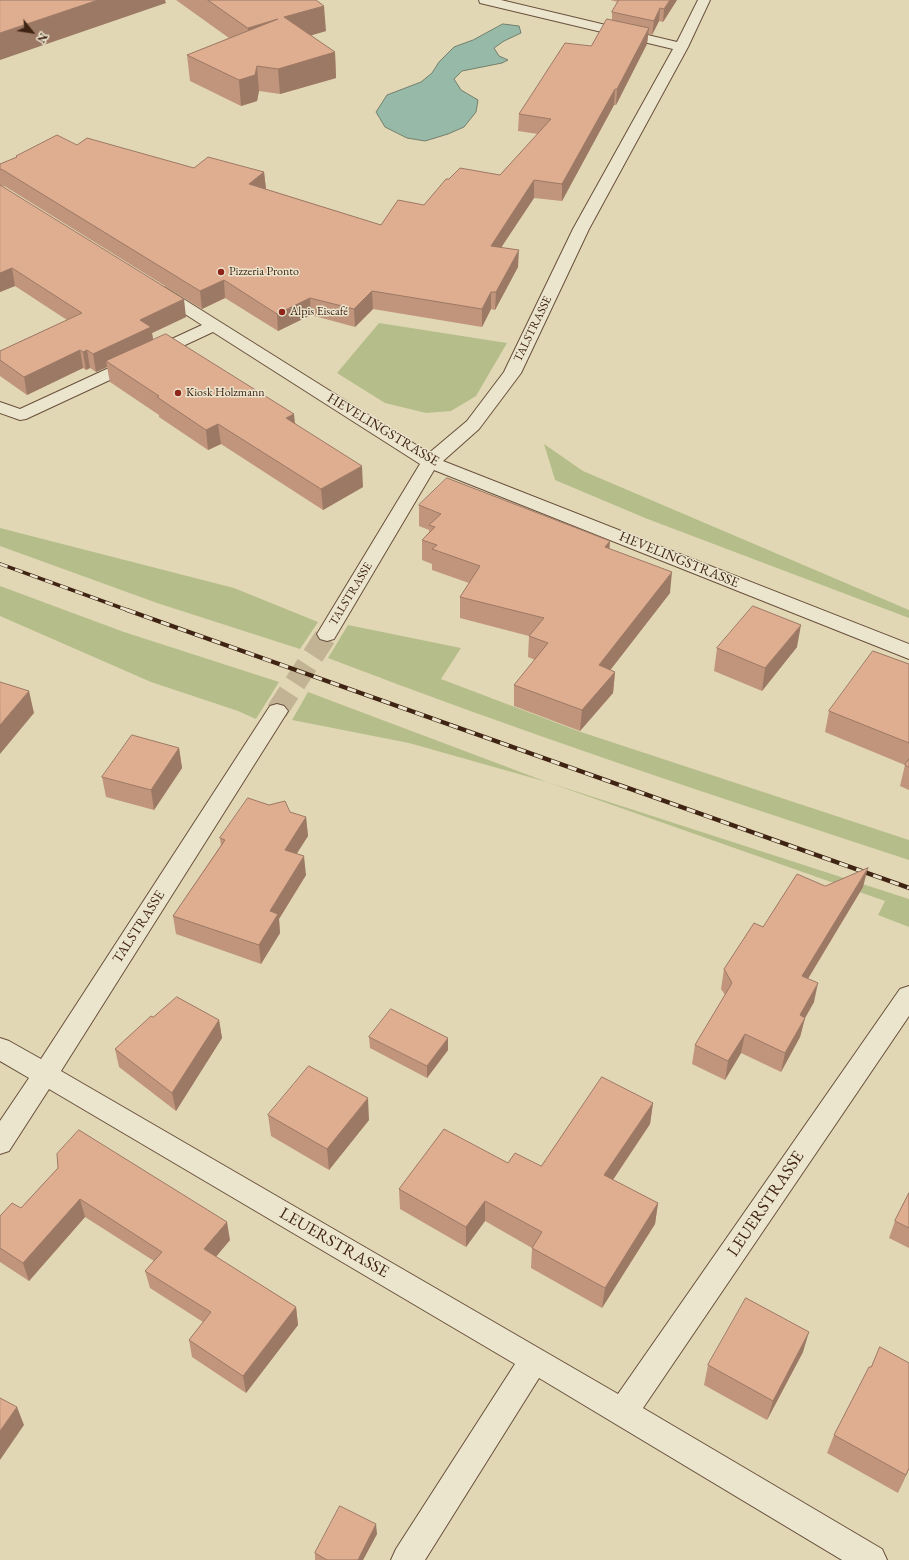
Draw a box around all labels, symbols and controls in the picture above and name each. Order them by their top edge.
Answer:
north arrow [12,12,52,52]
text: N [34,31,51,45]
place label: Pizzeria Pronto [229,265,299,279]
marker: Pizzeria Pronto [216,267,226,277]
street label: TALSTRASSE [511,294,555,364]
place label: Alpis Eiscafé [290,305,348,319]
marker: Alpis Eiscafé [277,307,287,317]
place label: Kiosk Holzmann [186,386,265,400]
marker: Kiosk Holzmann [173,388,183,398]
street label: HEVELINGSTRASSE [324,390,442,470]
street label: HEVELINGSTRASSE [617,528,741,592]
street label: TALSTRASSE [326,560,376,628]
street label: TALSTRASSE [109,888,169,966]
street label: LEUERSTRASSE [723,1147,809,1261]
street label: LEUERSTRASSE [276,1203,392,1283]

